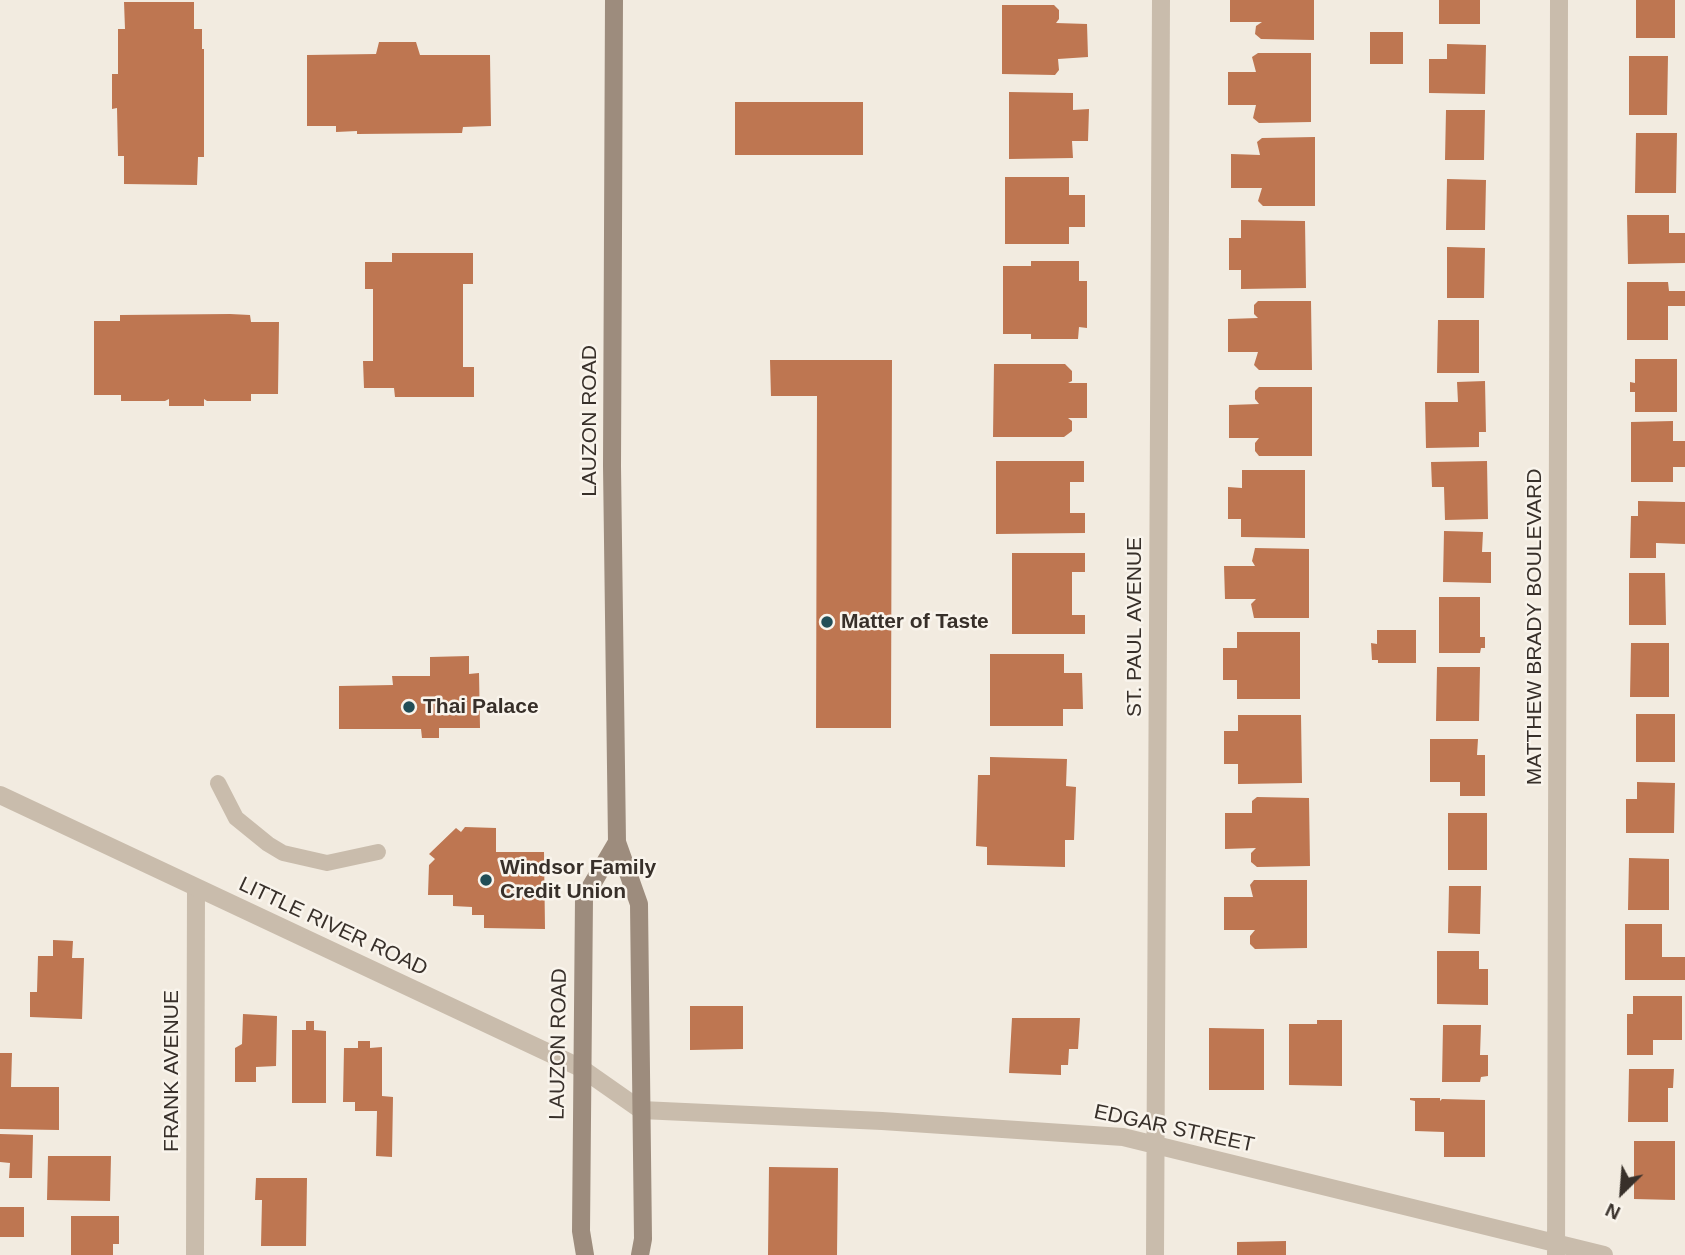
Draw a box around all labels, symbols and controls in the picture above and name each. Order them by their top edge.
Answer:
street label: LAUZON ROAD [577,345,603,497]
street label: MATTHEW BRADY BOULEVARD [1522,469,1548,785]
street label: ST. PAUL AVENUE [1122,537,1148,717]
place label: Matter of Taste [841,609,989,635]
marker: Matter of Taste [819,614,835,630]
place label: Thai Palace [423,694,539,720]
marker: Thai Palace [401,699,417,715]
place label: Windsor Family Credit Union [500,855,656,905]
street label: LITTLE RIVER ROAD [235,872,431,982]
marker: Windsor Family Credit Union [478,872,494,888]
street label: LAUZON ROAD [545,968,573,1120]
street label: FRANK AVENUE [159,990,185,1152]
street label: EDGAR STREET [1091,1100,1257,1158]
north arrow [1587,1157,1657,1227]
text: N [1602,1199,1624,1224]

